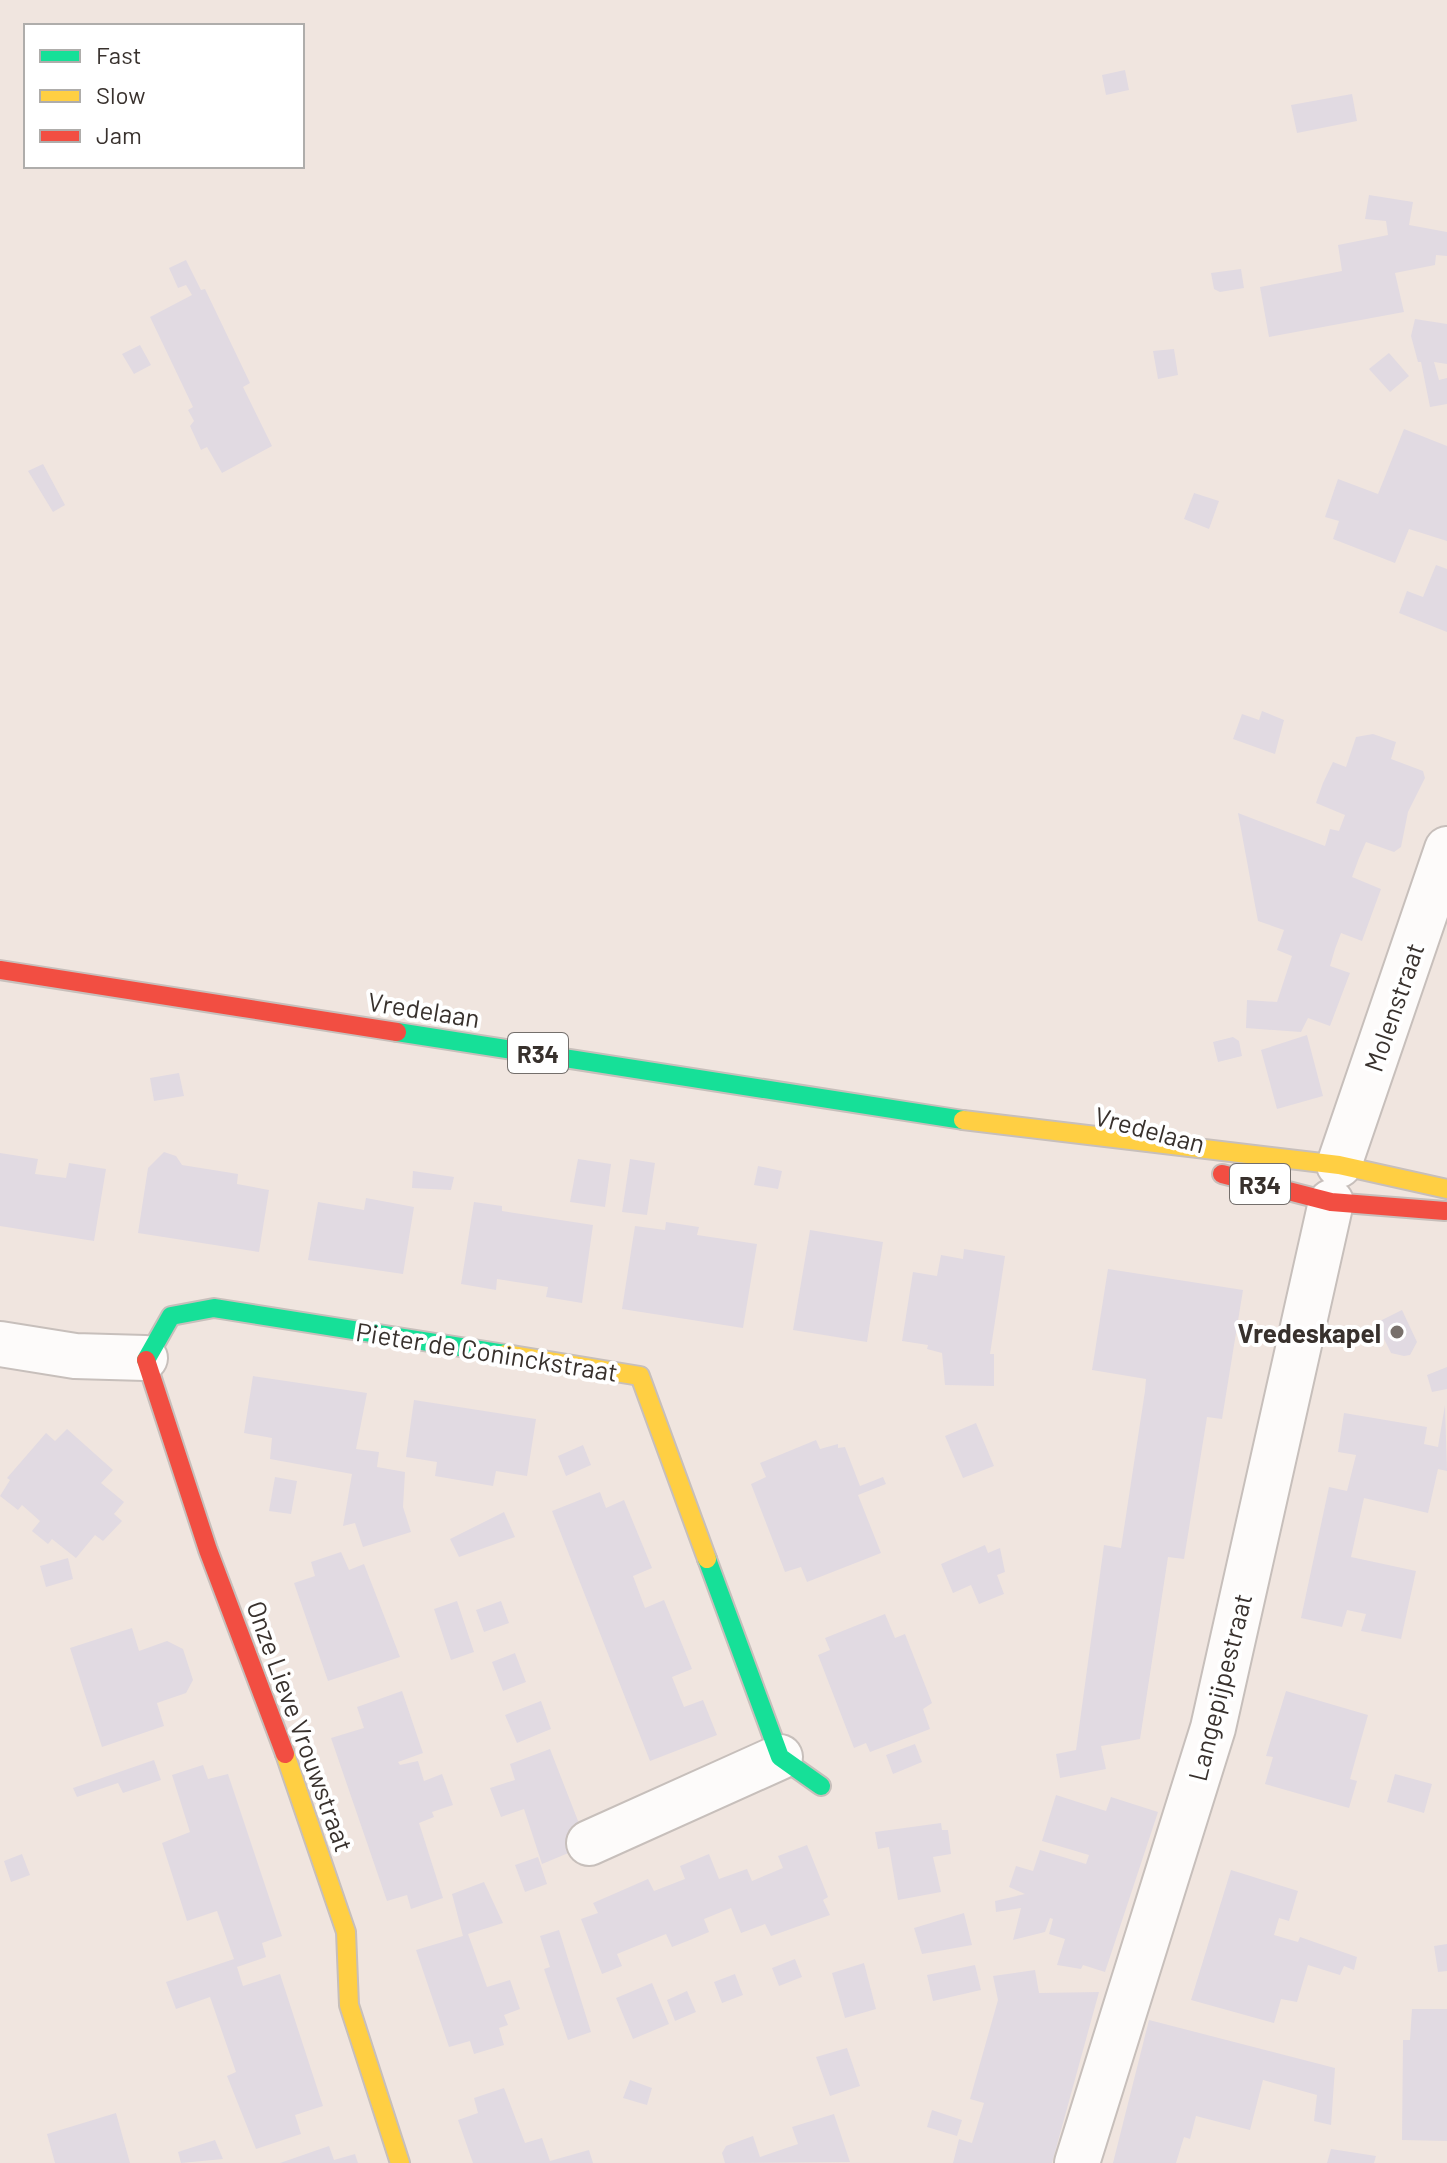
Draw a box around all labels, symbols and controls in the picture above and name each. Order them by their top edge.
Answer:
legend [24,24,304,168]
text: Fast [96,40,141,69]
text: Slow [96,80,145,109]
text: Jam [96,120,142,149]
street label: Molenstraat [1357,939,1429,1075]
street label: Vredelaan [366,985,482,1033]
road number: R34 [508,1033,568,1073]
street label: Vredelaan [1091,1099,1209,1159]
road number: R34 [1230,1164,1290,1204]
street label: Pieter de Coninckstraat [354,1315,620,1387]
place label: Vredeskapel [1237,1317,1381,1348]
marker: Vredeskapel [1388,1323,1406,1341]
street label: Langepijpestraat [1181,1590,1257,1784]
street label: Onze Lieve Vrouwstraat [241,1596,361,1856]

